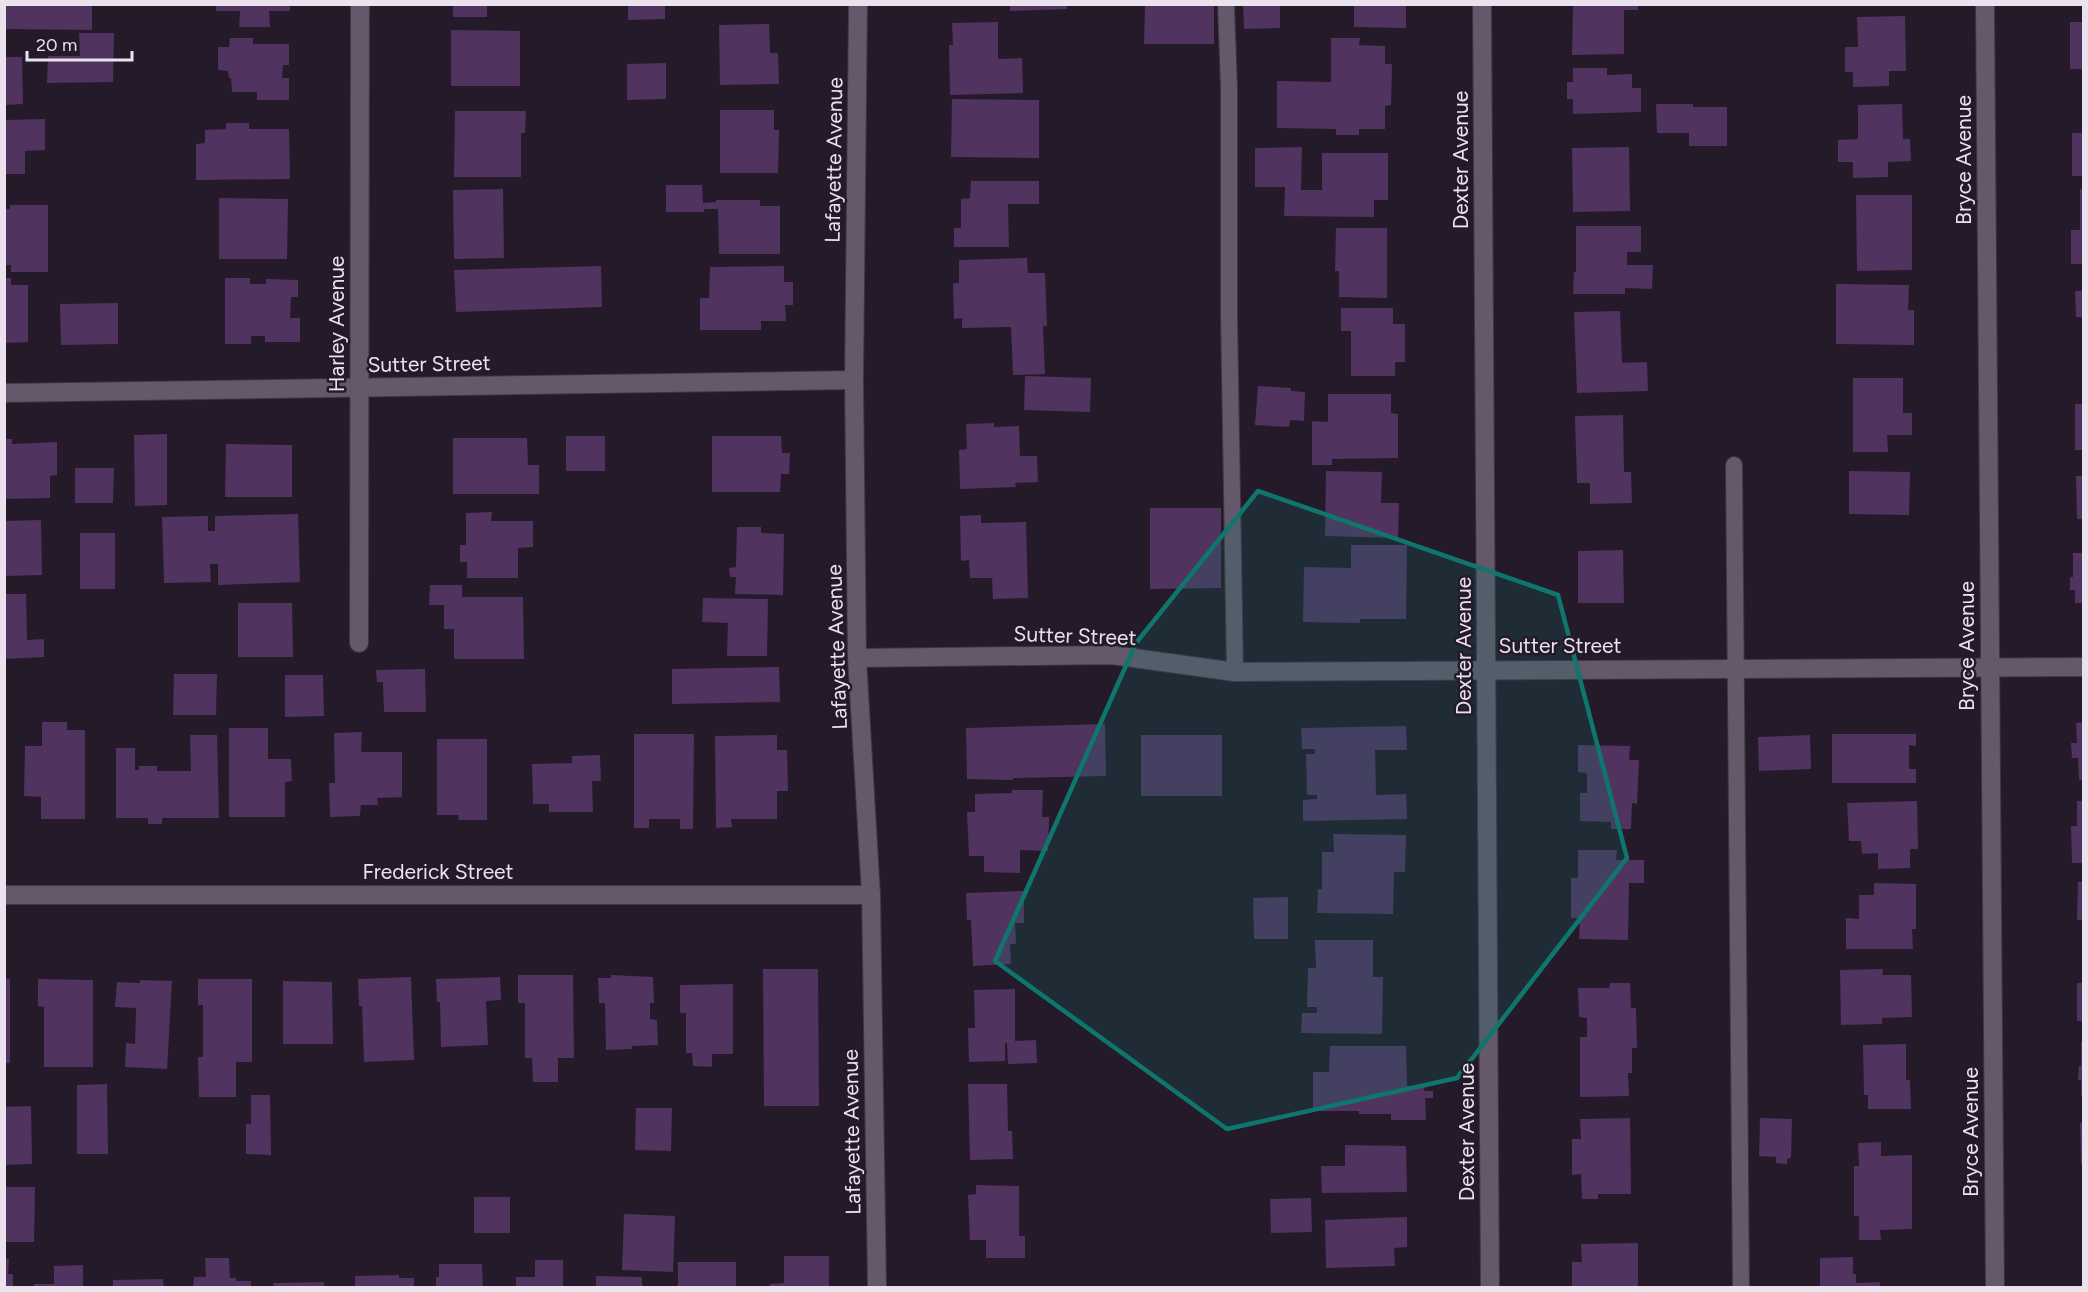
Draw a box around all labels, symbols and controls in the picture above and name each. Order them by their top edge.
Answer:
scale bar [27,24,132,62]
text: 20 m [36,34,77,56]
street label: Lafayette Avenue [820,77,847,243]
street label: Dexter Avenue [1448,91,1473,229]
street label: Bryce Avenue [1951,95,1976,225]
street label: Harley Avenue [324,256,349,392]
street label: Sutter Street [367,350,491,377]
street label: Lafayette Avenue [821,564,852,730]
street label: Dexter Avenue [1451,577,1476,715]
street label: Bryce Avenue [1954,581,1979,711]
street label: Sutter Street [1013,621,1137,650]
street label: Sutter Street [1499,633,1622,658]
street label: Frederick Street [362,859,514,884]
street label: Lafayette Avenue [838,1049,865,1215]
street label: Dexter Avenue [1454,1063,1479,1201]
street label: Bryce Avenue [1958,1067,1983,1197]

